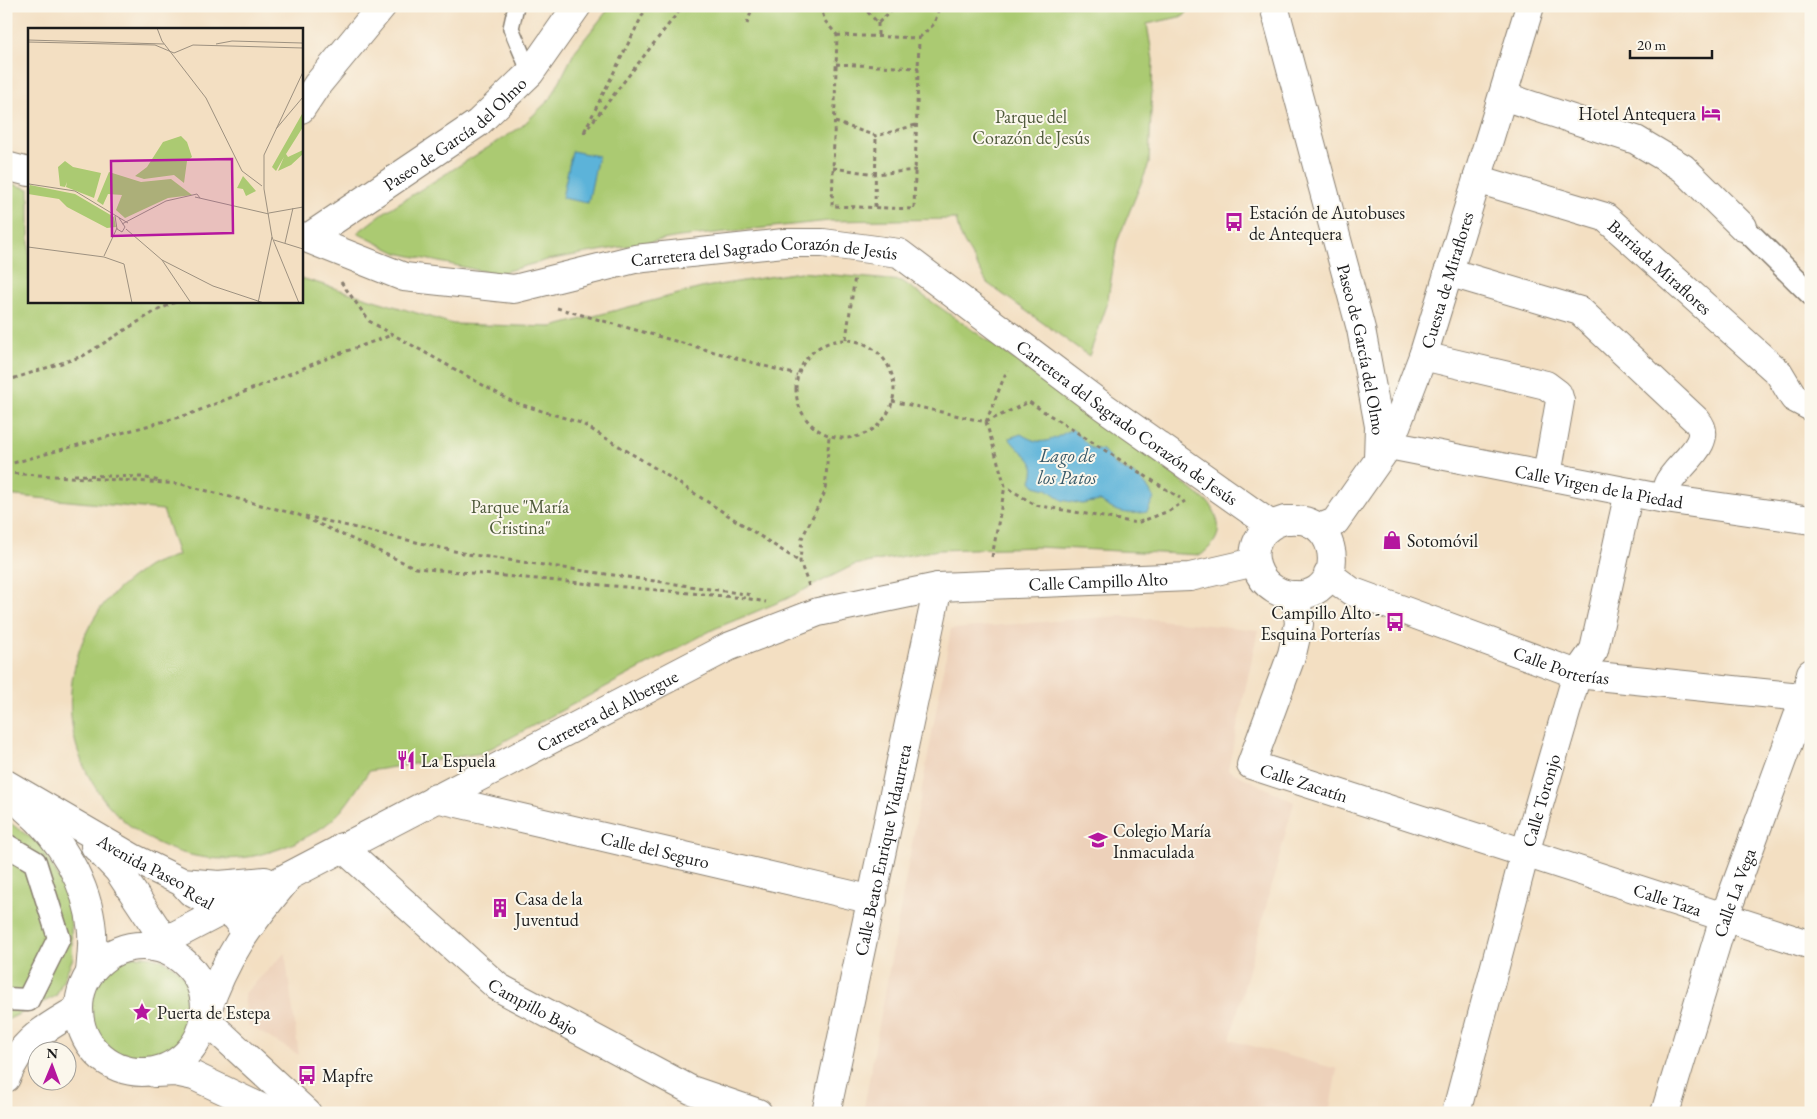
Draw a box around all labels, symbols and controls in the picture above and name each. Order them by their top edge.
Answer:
inset map [28,28,302,302]
scale bar [1630,28,1712,60]
text: 20 m [1637,35,1666,54]
street label: Paseo de García del Olmo [378,71,531,195]
place label: Hotel Antequera [1578,102,1697,125]
hotel icon: Hotel Antequera [1700,102,1722,124]
park label: Parque del Corazón de Jesús [972,105,1090,149]
place label: Estación de Autobuses de Antequera [1249,201,1405,245]
street label: Cuesta de Miraflores [1414,208,1478,351]
bus stop icon: Estación de Autobuses de Antequera [1223,211,1245,233]
street label: Barriada Miraflores [1604,214,1717,319]
street label: Carretera del Sagrado Corazón de Jesús [629,231,899,271]
street label: Paseo de García del Olmo [1332,261,1390,436]
street label: Carretera del Sagrado Corazón de Jesús [1012,334,1243,510]
water label: Lago de los Patos [1038,443,1097,490]
street label: Calle Virgen de la Piedad [1513,458,1686,513]
park label: Parque "María Cristina" [471,495,570,539]
shop icon: Sotomóvil [1381,529,1403,551]
place label: Sotomóvil [1407,529,1478,552]
street label: Calle Campillo Alto [1028,566,1168,595]
place label: Campillo Alto - Esquina Porterías [1260,601,1380,645]
bus stop icon: Campillo Alto - Esquina Porterías [1384,611,1406,633]
street label: Calle Porterías [1510,640,1611,689]
street label: Carretera del Albergue [532,664,681,756]
street label: Calle Beato Enrique Vidaurreta [848,741,916,958]
restaurant icon: La Espuela [395,749,417,771]
place label: La Espuela [421,749,496,772]
street label: Calle Toronjo [1516,751,1565,849]
street label: Calle Zacatín [1257,757,1351,807]
place label: Colegio María Inmaculada [1113,819,1212,863]
street label: Calle del Seguro [598,825,712,873]
street label: Avenida Paseo Real [93,828,219,914]
school or university icon: Colegio María Inmaculada [1087,829,1109,851]
street label: Calle La Vega [1707,844,1760,940]
street label: Calle Taza [1631,877,1705,921]
place label: Casa de la Juventud [513,887,584,931]
building icon: Casa de la Juventud [489,897,511,919]
street label: Campillo Bajo [483,972,583,1040]
place icon: Puerta de Estepa [131,1001,153,1023]
place label: Puerta de Estepa [157,1001,271,1024]
north arrow [28,1042,78,1092]
text: N [46,1044,59,1062]
bus stop icon: Mapfre [296,1064,318,1086]
place label: Mapfre [322,1064,373,1087]

